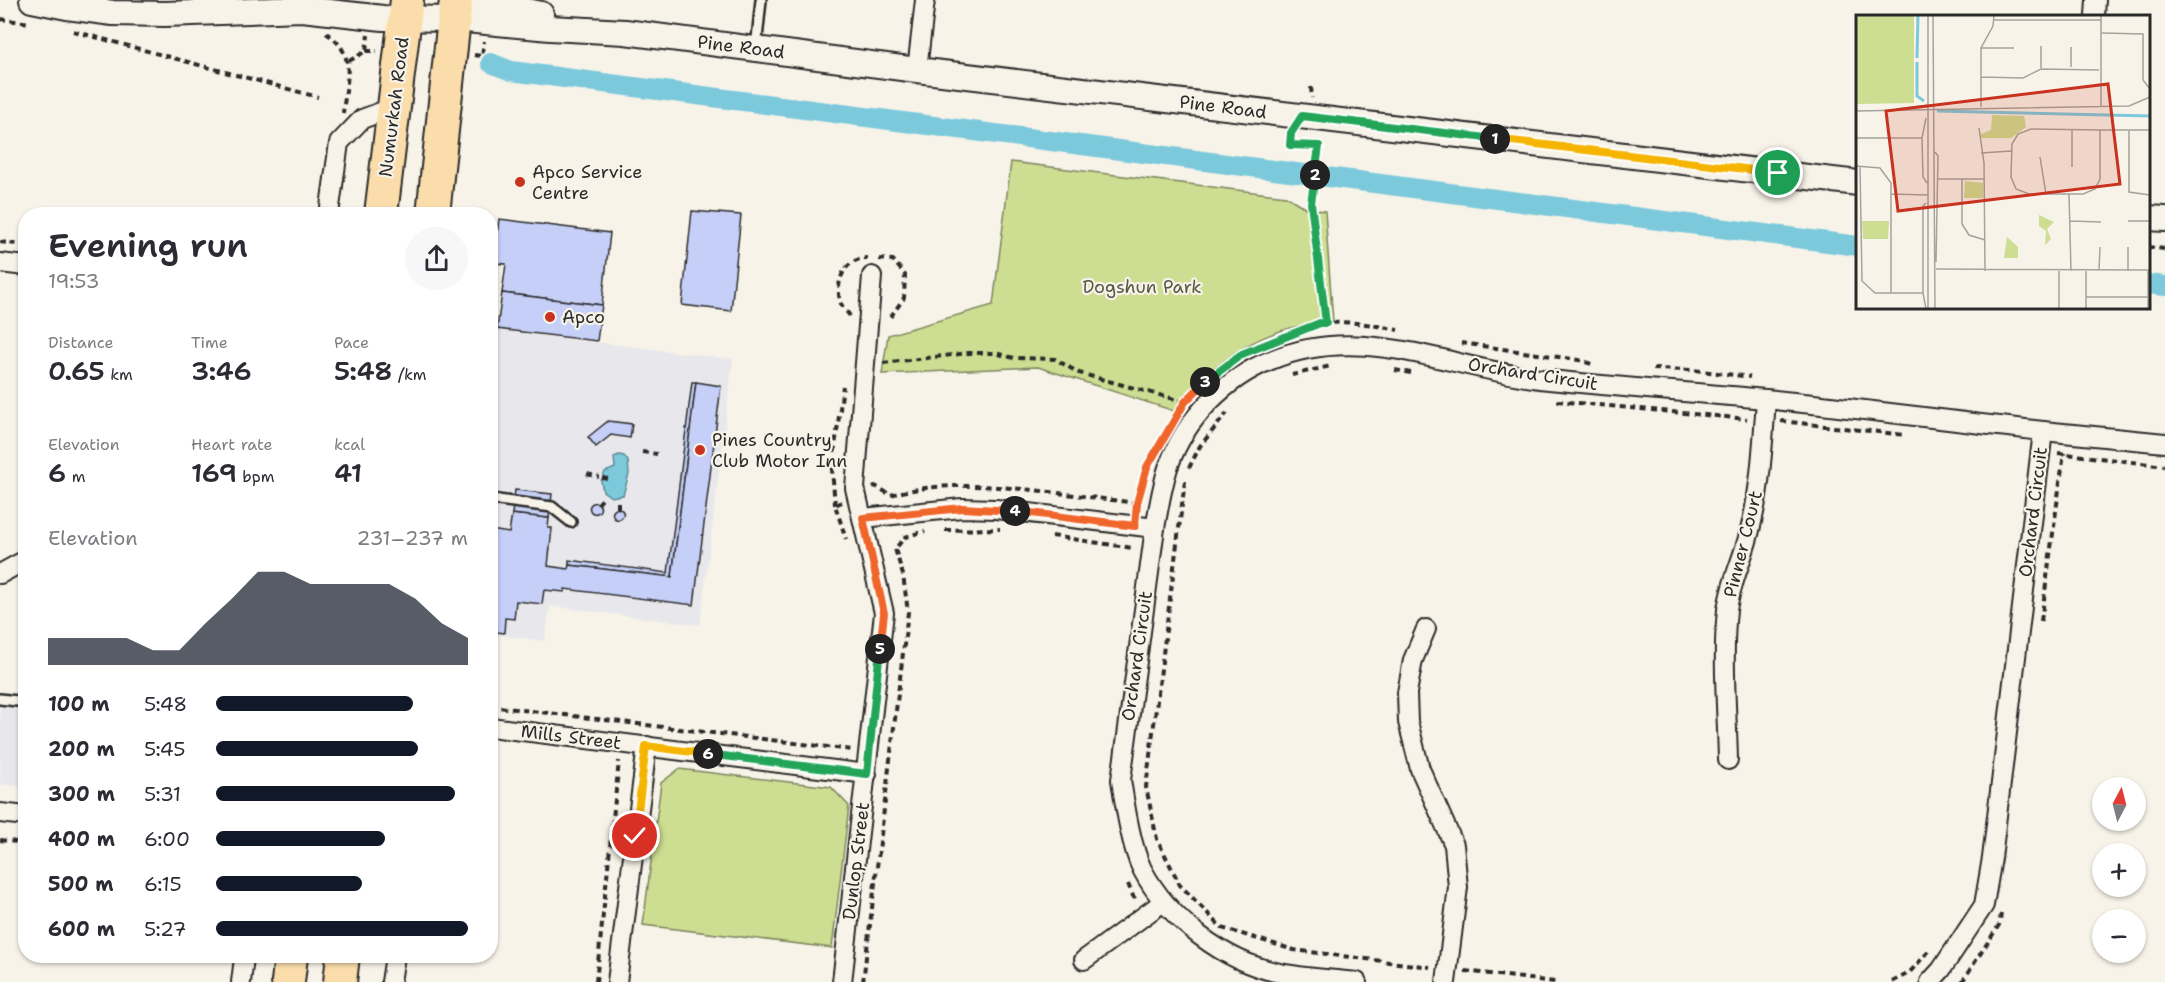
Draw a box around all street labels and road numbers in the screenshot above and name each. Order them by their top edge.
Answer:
street label: Pine Road [696,30,786,64]
street label: Numurkah Road [373,36,415,178]
street label: Pine Road [1178,90,1268,124]
street label: Orchard Circuit [1466,352,1600,396]
street label: Orchard Circuit [2013,445,2053,579]
street label: Pinner Court [1718,488,1768,600]
street label: Orchard Circuit [1116,589,1158,723]
street label: Mills Street [519,719,623,755]
street label: Dunlop Street [837,801,875,921]

